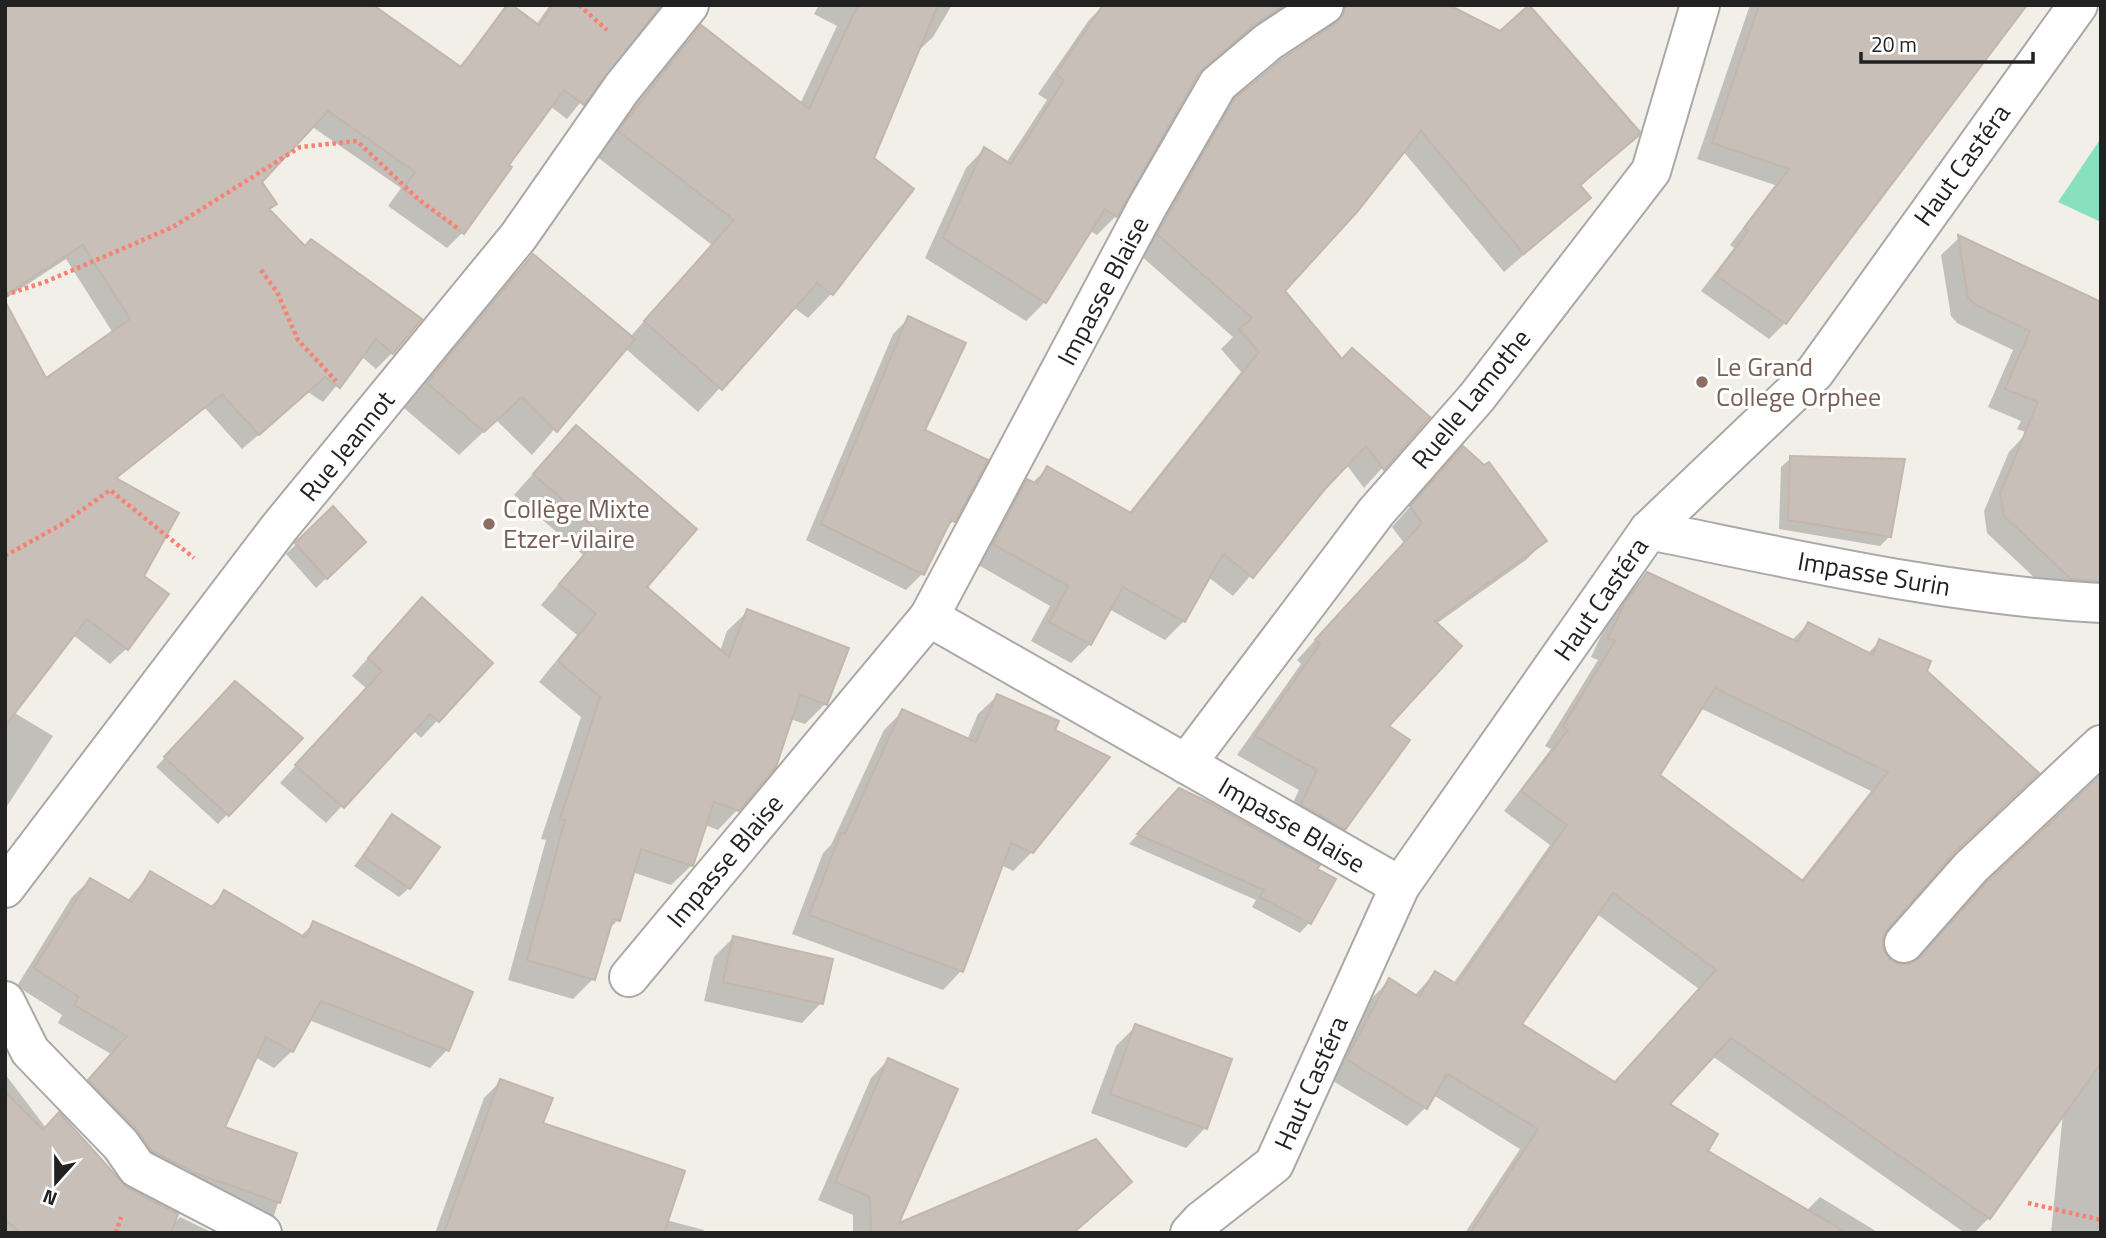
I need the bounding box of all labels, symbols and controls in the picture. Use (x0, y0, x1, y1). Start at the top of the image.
scale bar (1861, 21, 2032, 65)
text: 20 m (1871, 28, 1917, 60)
street label: Haut Castéra (1904, 95, 2019, 234)
street label: Impasse Blaise (1047, 209, 1158, 372)
street label: Ruelle Lamothe (1402, 320, 1540, 477)
place label: Le Grand College Orphee (1716, 347, 1881, 416)
marker: Le Grand College Orphee (1694, 374, 1710, 390)
street label: Rue Jeannot (290, 382, 404, 510)
place label: Collège Mixte Etzer-vilaire (503, 489, 650, 558)
marker: Collège Mixte Etzer-vilaire (481, 516, 497, 532)
street label: Haut Castéra (1544, 529, 1658, 668)
street label: Impasse Surin (1795, 541, 1954, 606)
street label: Impasse Blaise (1212, 767, 1373, 882)
street label: Impasse Blaise (657, 785, 792, 936)
street label: Haut Castéra (1264, 1010, 1357, 1156)
north arrow (21, 1147, 91, 1217)
text: N (38, 1182, 61, 1214)

